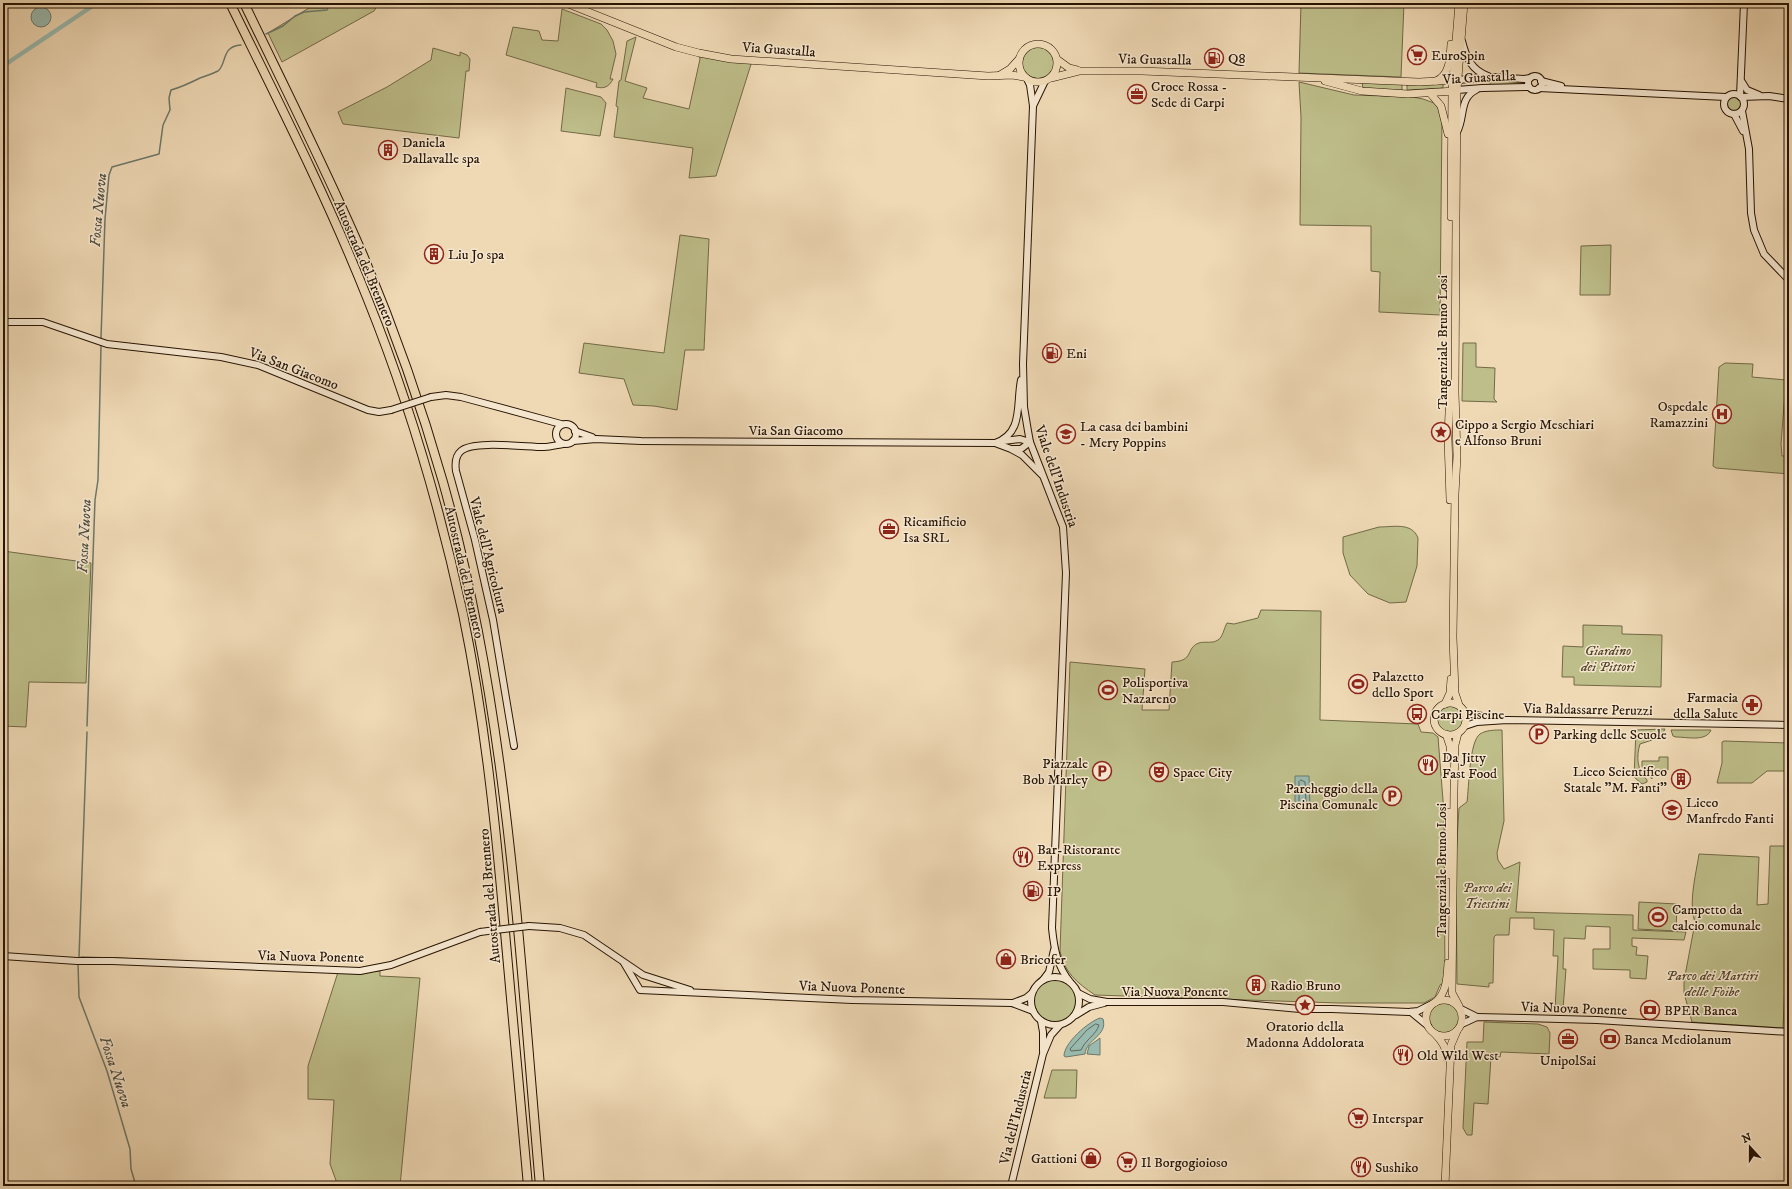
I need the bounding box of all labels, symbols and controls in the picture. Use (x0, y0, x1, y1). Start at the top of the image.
street label: Via Guastalla (741, 38, 816, 62)
supermarket icon: EuroSpin (1406, 44, 1428, 66)
fuel station icon: Q8 (1203, 47, 1225, 69)
place label: EuroSpin (1431, 47, 1486, 65)
street label: Via Guastalla (1117, 50, 1192, 70)
place label: Q8 (1228, 50, 1245, 68)
street label: Via Guastalla (1441, 67, 1516, 89)
place label: Croce Rossa - Sede di Carpi (1151, 78, 1227, 112)
office icon: Croce Rossa - Sede di Carpi (1126, 83, 1148, 105)
place label: Daniela Dallavalle spa (402, 134, 480, 168)
building icon: Daniela Dallavalle spa (377, 139, 399, 161)
water label: Fossa Nuova (86, 172, 111, 248)
street label: Autostrada del Brennero (329, 198, 399, 329)
building icon: Liu Jo spa (423, 243, 445, 265)
place label: Liu Jo spa (448, 246, 504, 264)
street label: Tangenziale Bruno Losi (1434, 275, 1452, 409)
fuel station icon: Eni (1041, 342, 1063, 364)
street label: Via San Giacomo (245, 343, 341, 394)
place label: Eni (1066, 345, 1087, 363)
place label: Ospedale Ramazzini (1650, 398, 1708, 432)
hospital icon: Ospedale Ramazzini (1711, 403, 1733, 425)
place label: Cippo a Sergio Meschiari e Alfonso Bruni (1455, 416, 1594, 450)
place label: La casa dei bambini - Mery Poppins (1080, 418, 1188, 452)
place icon: Cippo a Sergio Meschiari e Alfonso Bruni (1430, 421, 1452, 443)
street label: Via San Giacomo (748, 422, 843, 440)
street label: Viale dell'Industria (1030, 422, 1082, 530)
school or university icon: La casa dei bambini - Mery Poppins (1055, 423, 1077, 445)
street label: Viale dell'Agricoltura (465, 494, 511, 615)
water label: Fossa Nuova (73, 499, 96, 573)
street label: Autostrada del Brennero (440, 504, 488, 640)
place label: Ricamificio Isa SRL (903, 513, 967, 547)
office icon: Ricamificio Isa SRL (878, 518, 900, 540)
park label: Giardino dei Pittori (1580, 642, 1636, 676)
place label: Palazetto dello Sport (1372, 668, 1434, 702)
sports icon: Palazetto dello Sport (1347, 673, 1369, 695)
place label: Polisportiva Nazareno (1122, 674, 1188, 708)
sports icon: Polisportiva Nazareno (1097, 679, 1119, 701)
place label: Farmacia della Salute (1673, 689, 1738, 723)
pharmacy icon: Farmacia della Salute (1741, 694, 1763, 716)
street label: Via Baldassarre Peruzzi (1522, 700, 1653, 720)
bus stop icon: Carpi Piscine (1406, 703, 1428, 725)
place label: Carpi Piscine (1431, 706, 1504, 724)
parking icon: Parking delle Scuole (1528, 723, 1550, 745)
place label: Parking delle Scuole (1553, 726, 1667, 744)
place label: Da Jitty Fast Food (1442, 749, 1497, 783)
restaurant icon: Da Jitty Fast Food (1417, 754, 1439, 776)
place label: Piazzale Bob Marley (1022, 755, 1088, 789)
parking icon: Piazzale Bob Marley (1091, 760, 1113, 782)
theatre icon: Space City (1148, 761, 1170, 783)
place label: Liceo Scientifico Statale "M. Fanti" (1563, 763, 1667, 797)
place label: Space City (1173, 764, 1232, 782)
building icon: Liceo Scientifico Statale "M. Fanti" (1670, 768, 1692, 790)
place label: Parcheggio della Piscina Comunale (1279, 780, 1378, 814)
parking icon: Parcheggio della Piscina Comunale (1381, 785, 1403, 807)
place label: Liceo Manfredo Fanti (1686, 794, 1774, 828)
school or university icon: Liceo Manfredo Fanti (1661, 799, 1683, 821)
street label: Tangenziale Bruno Losi (1433, 803, 1451, 937)
street label: Autostrada del Brennero (475, 828, 505, 964)
place label: Bar-Ristorante Express (1037, 841, 1120, 875)
restaurant icon: Bar-Ristorante Express (1012, 846, 1034, 868)
park label: Parco dei Triestini (1462, 879, 1513, 913)
fuel station icon: IP (1022, 880, 1044, 902)
place label: IP (1047, 883, 1061, 901)
place label: Campetto da calcio comunale (1672, 901, 1761, 935)
sports icon: Campetto da calcio comunale (1647, 906, 1669, 928)
street label: Via Nuova Ponente (257, 947, 365, 967)
shop icon: Bricofer (995, 948, 1017, 970)
place label: Bricofer (1020, 951, 1067, 969)
park label: Parco dei Martiri delle Foibe (1666, 967, 1759, 1001)
building icon: Radio Bruno (1245, 974, 1267, 996)
street label: Via Nuova Ponente (797, 977, 906, 999)
place label: Radio Bruno (1270, 977, 1341, 995)
street label: Via Nuova Ponente (1121, 983, 1228, 1001)
place icon: Oratorio della Madonna Addolorata (1294, 994, 1316, 1016)
street label: Via Nuova Ponente (1519, 998, 1628, 1020)
bank icon: BPER Banca (1639, 999, 1661, 1021)
place label: BPER Banca (1664, 1002, 1737, 1020)
place label: Oratorio della Madonna Addolorata (1246, 1018, 1364, 1052)
office icon: UnipolSai (1557, 1028, 1579, 1050)
bank icon: Banca Mediolanum (1599, 1028, 1621, 1050)
place label: Banca Mediolanum (1624, 1031, 1732, 1049)
water label: Fossa Nuova (95, 1034, 136, 1110)
restaurant icon: Old Wild West (1392, 1044, 1414, 1066)
place label: Old Wild West (1417, 1047, 1499, 1065)
place label: UnipolSai (1540, 1052, 1597, 1070)
street label: Via dell'Industria (995, 1068, 1036, 1167)
supermarket icon: Interspar (1347, 1107, 1369, 1129)
place label: Interspar (1372, 1110, 1424, 1128)
north arrow (1730, 1127, 1770, 1167)
text: N (1740, 1130, 1753, 1147)
shop icon: Gattioni (1080, 1147, 1102, 1169)
place label: Gattioni (1031, 1150, 1077, 1168)
supermarket icon: Il Borgogioioso (1116, 1151, 1138, 1173)
place label: Il Borgogioioso (1141, 1154, 1228, 1172)
restaurant icon: Sushiko (1350, 1156, 1372, 1178)
place label: Sushiko (1375, 1159, 1419, 1177)

